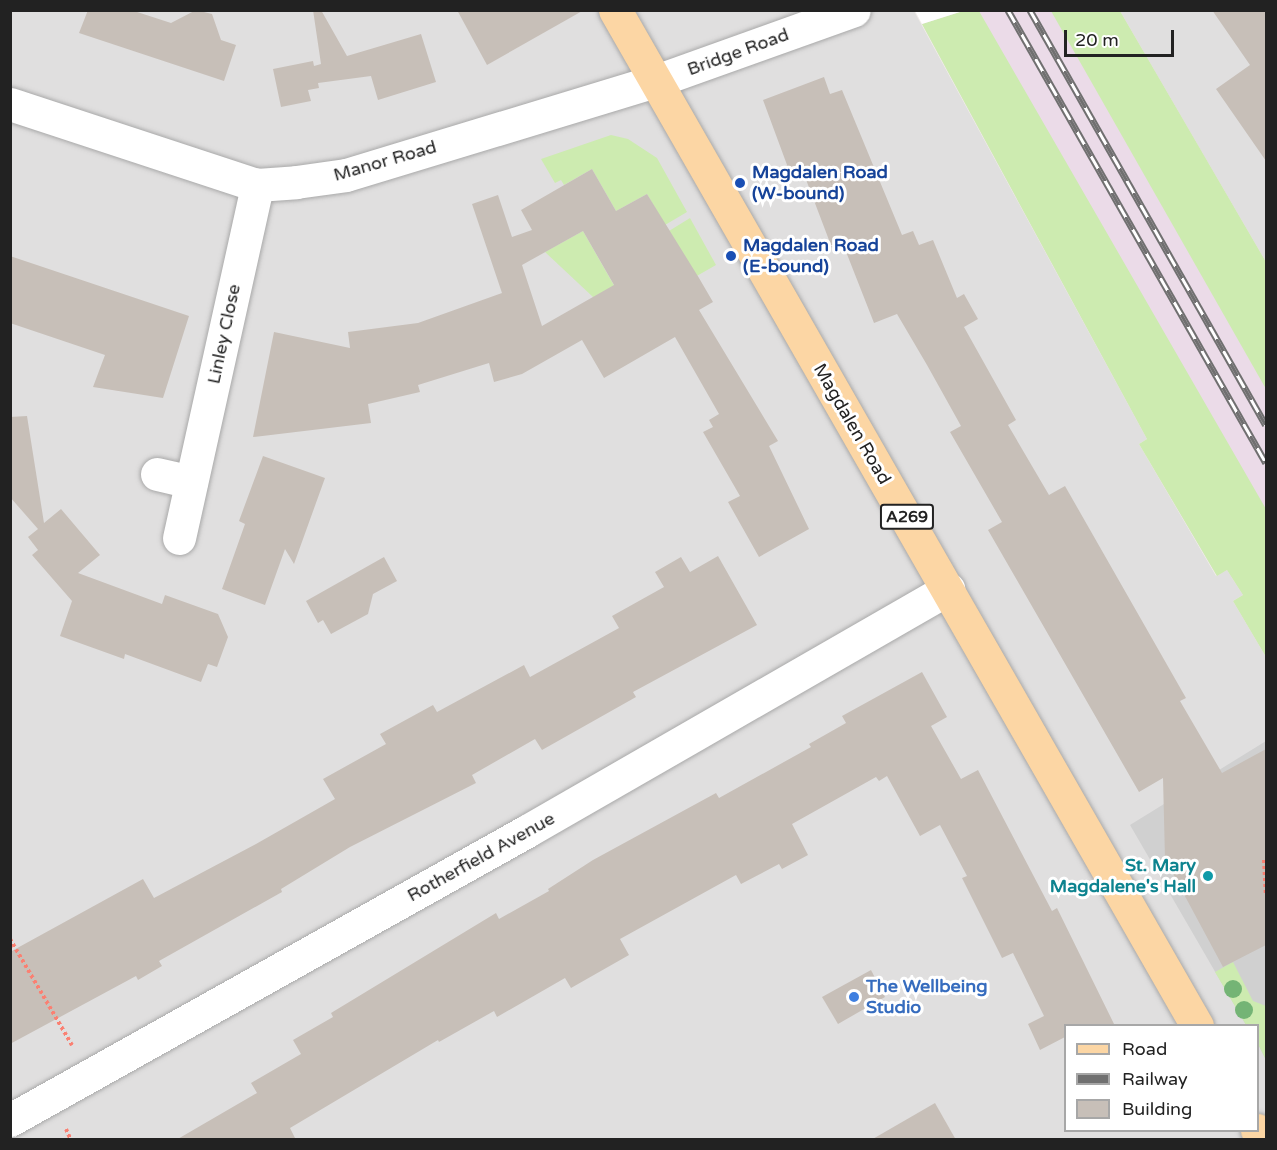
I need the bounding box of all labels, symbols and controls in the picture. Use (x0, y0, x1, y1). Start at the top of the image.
scale bar (1067, 18, 1176, 56)
street label: Bridge Road (684, 24, 792, 80)
text: 20 m (1075, 29, 1119, 51)
street label: Manor Road (331, 136, 439, 186)
place label: Magdalen Road (W-bound) (752, 162, 888, 204)
marker: Magdalen Road (W-bound) (733, 176, 747, 190)
place label: Magdalen Road (E-bound) (743, 235, 879, 278)
marker: Magdalen Road (E-bound) (724, 249, 738, 263)
street label: Linley Close (203, 282, 245, 386)
street label: Magdalen Road (809, 360, 895, 488)
road number: A269 (878, 504, 936, 530)
street label: Rotherfield Avenue (404, 808, 558, 906)
place label: St. Mary Magdalene's Hall (1050, 855, 1196, 898)
marker: St. Mary Magdalene's Hall (1201, 869, 1215, 883)
place label: The Wellbeing Studio (866, 976, 988, 1018)
marker: The Wellbeing Studio (847, 990, 861, 1004)
legend (1064, 1024, 1259, 1132)
text: Road (1122, 1038, 1167, 1060)
text: Railway (1122, 1068, 1188, 1090)
text: Building (1122, 1098, 1192, 1120)

